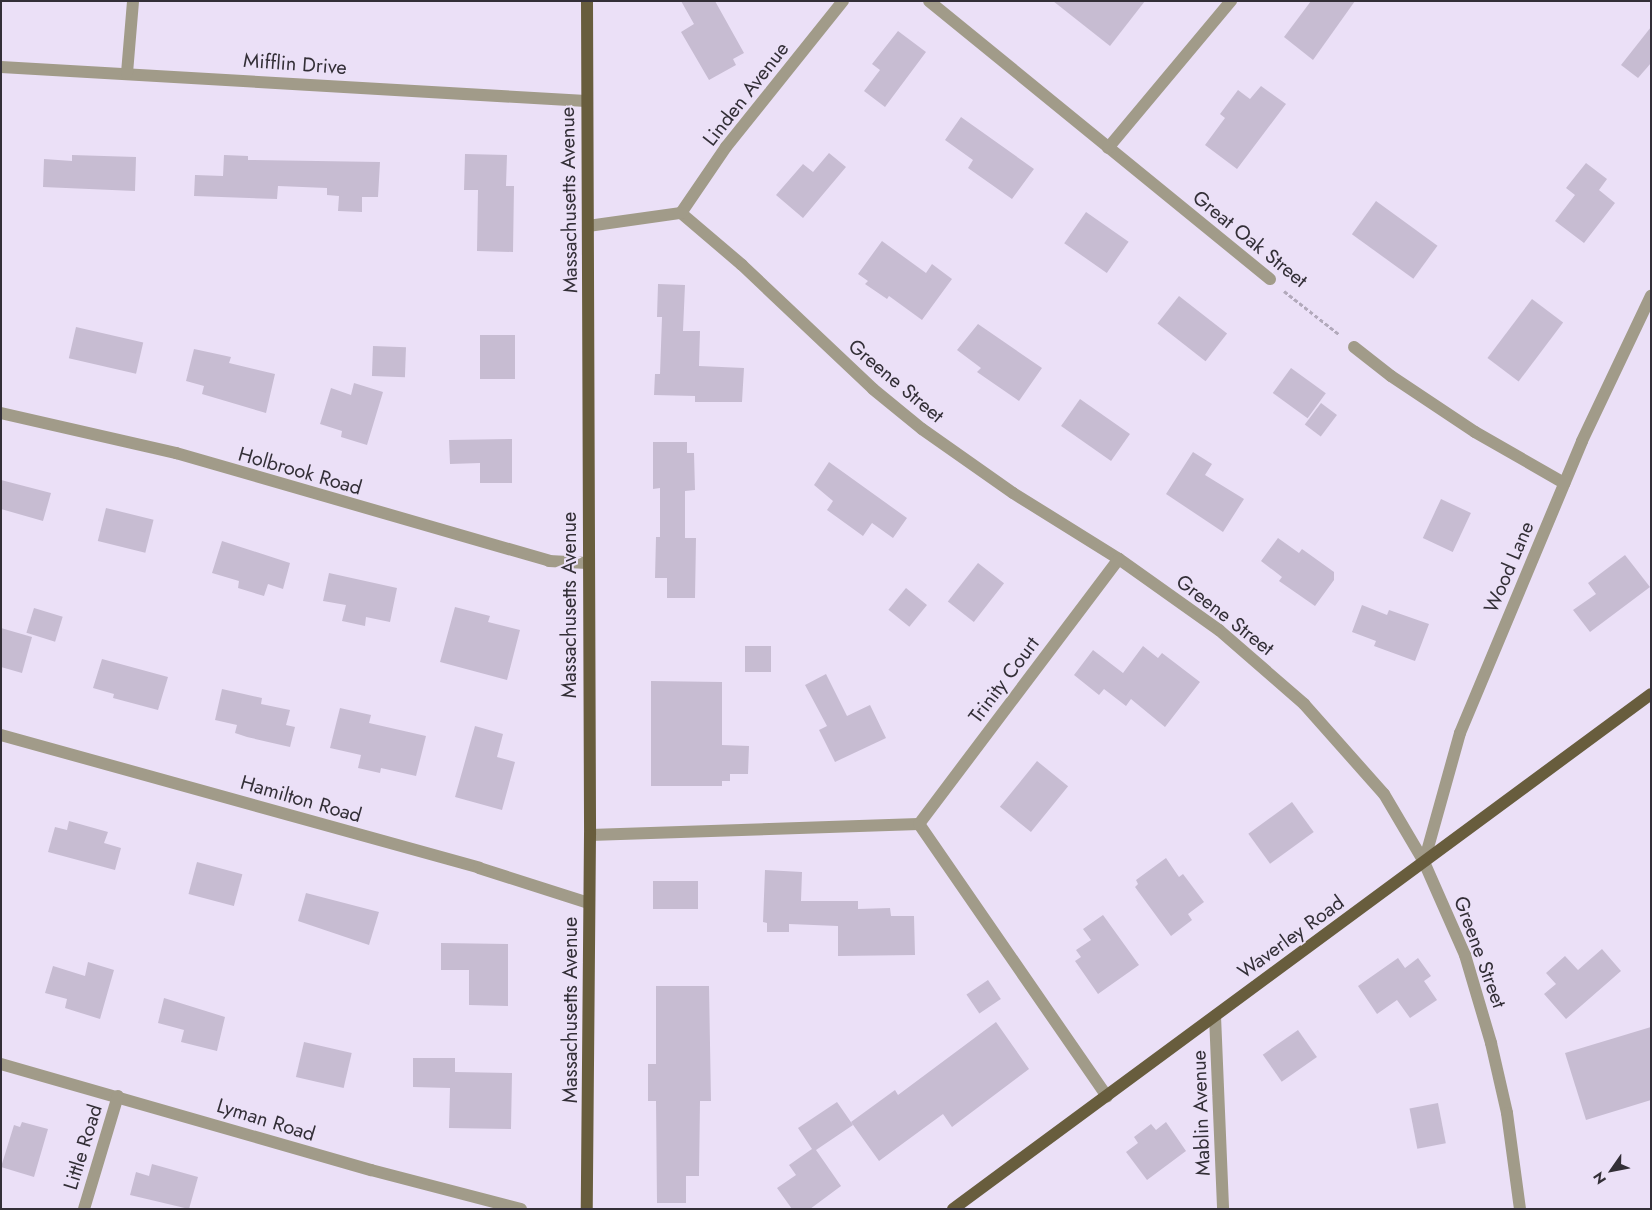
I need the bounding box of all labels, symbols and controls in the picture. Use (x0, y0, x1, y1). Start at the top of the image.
street label: Linden Avenue (698, 37, 794, 151)
street label: Mifflin Drive (242, 48, 348, 80)
street label: Massachusetts Avenue (555, 107, 583, 293)
street label: Great Oak Street (1188, 185, 1312, 293)
street label: Greene Street (843, 334, 949, 428)
street label: Holbrook Road (235, 442, 365, 500)
street label: Massachusetts Avenue (557, 512, 581, 698)
street label: Wood Lane (1479, 518, 1539, 616)
street label: Greene Street (1171, 569, 1279, 661)
street label: Trinity Court (964, 632, 1044, 728)
street label: Hamilton Road (238, 770, 364, 828)
street label: Waverley Road (1233, 890, 1349, 984)
street label: Greene Street (1449, 893, 1511, 1011)
street label: Massachusetts Avenue (558, 917, 582, 1103)
street label: Mablin Avenue (1187, 1050, 1215, 1176)
street label: Lyman Road (214, 1094, 318, 1146)
street label: Little Road (59, 1101, 107, 1193)
north arrow (1587, 1145, 1637, 1195)
text: N (1588, 1168, 1611, 1188)

